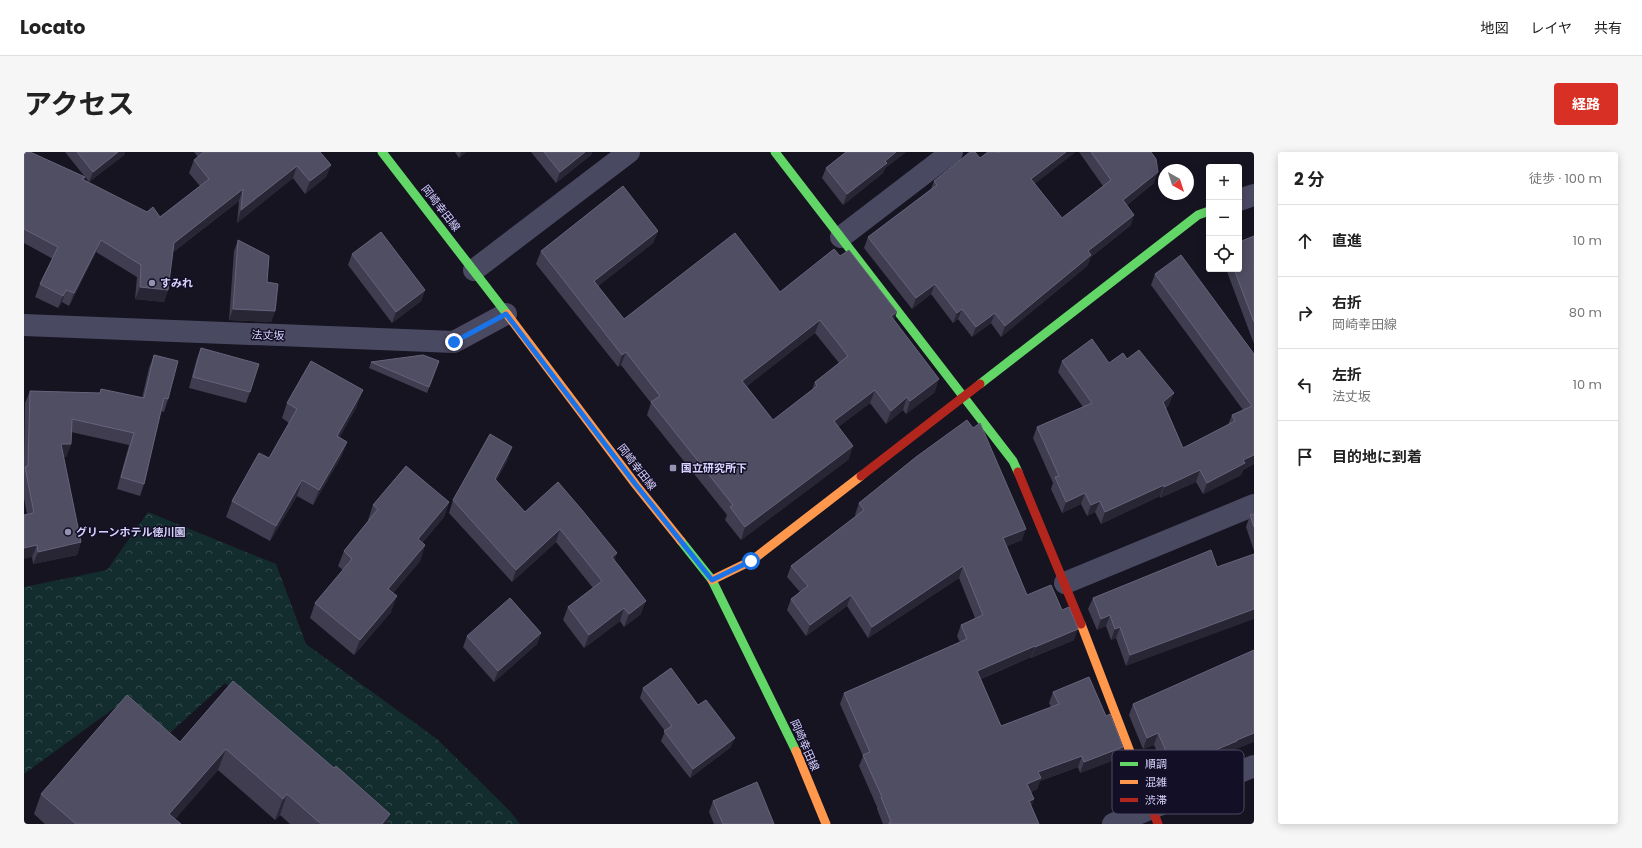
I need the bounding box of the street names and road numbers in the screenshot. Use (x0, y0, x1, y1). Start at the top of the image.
street label: 岡崎幸田線 (418, 181, 464, 235)
street label: 法丈坂 (251, 326, 285, 344)
street label: 岡崎幸田線 (614, 440, 660, 494)
street label: 岡崎幸田線 (787, 717, 823, 773)

